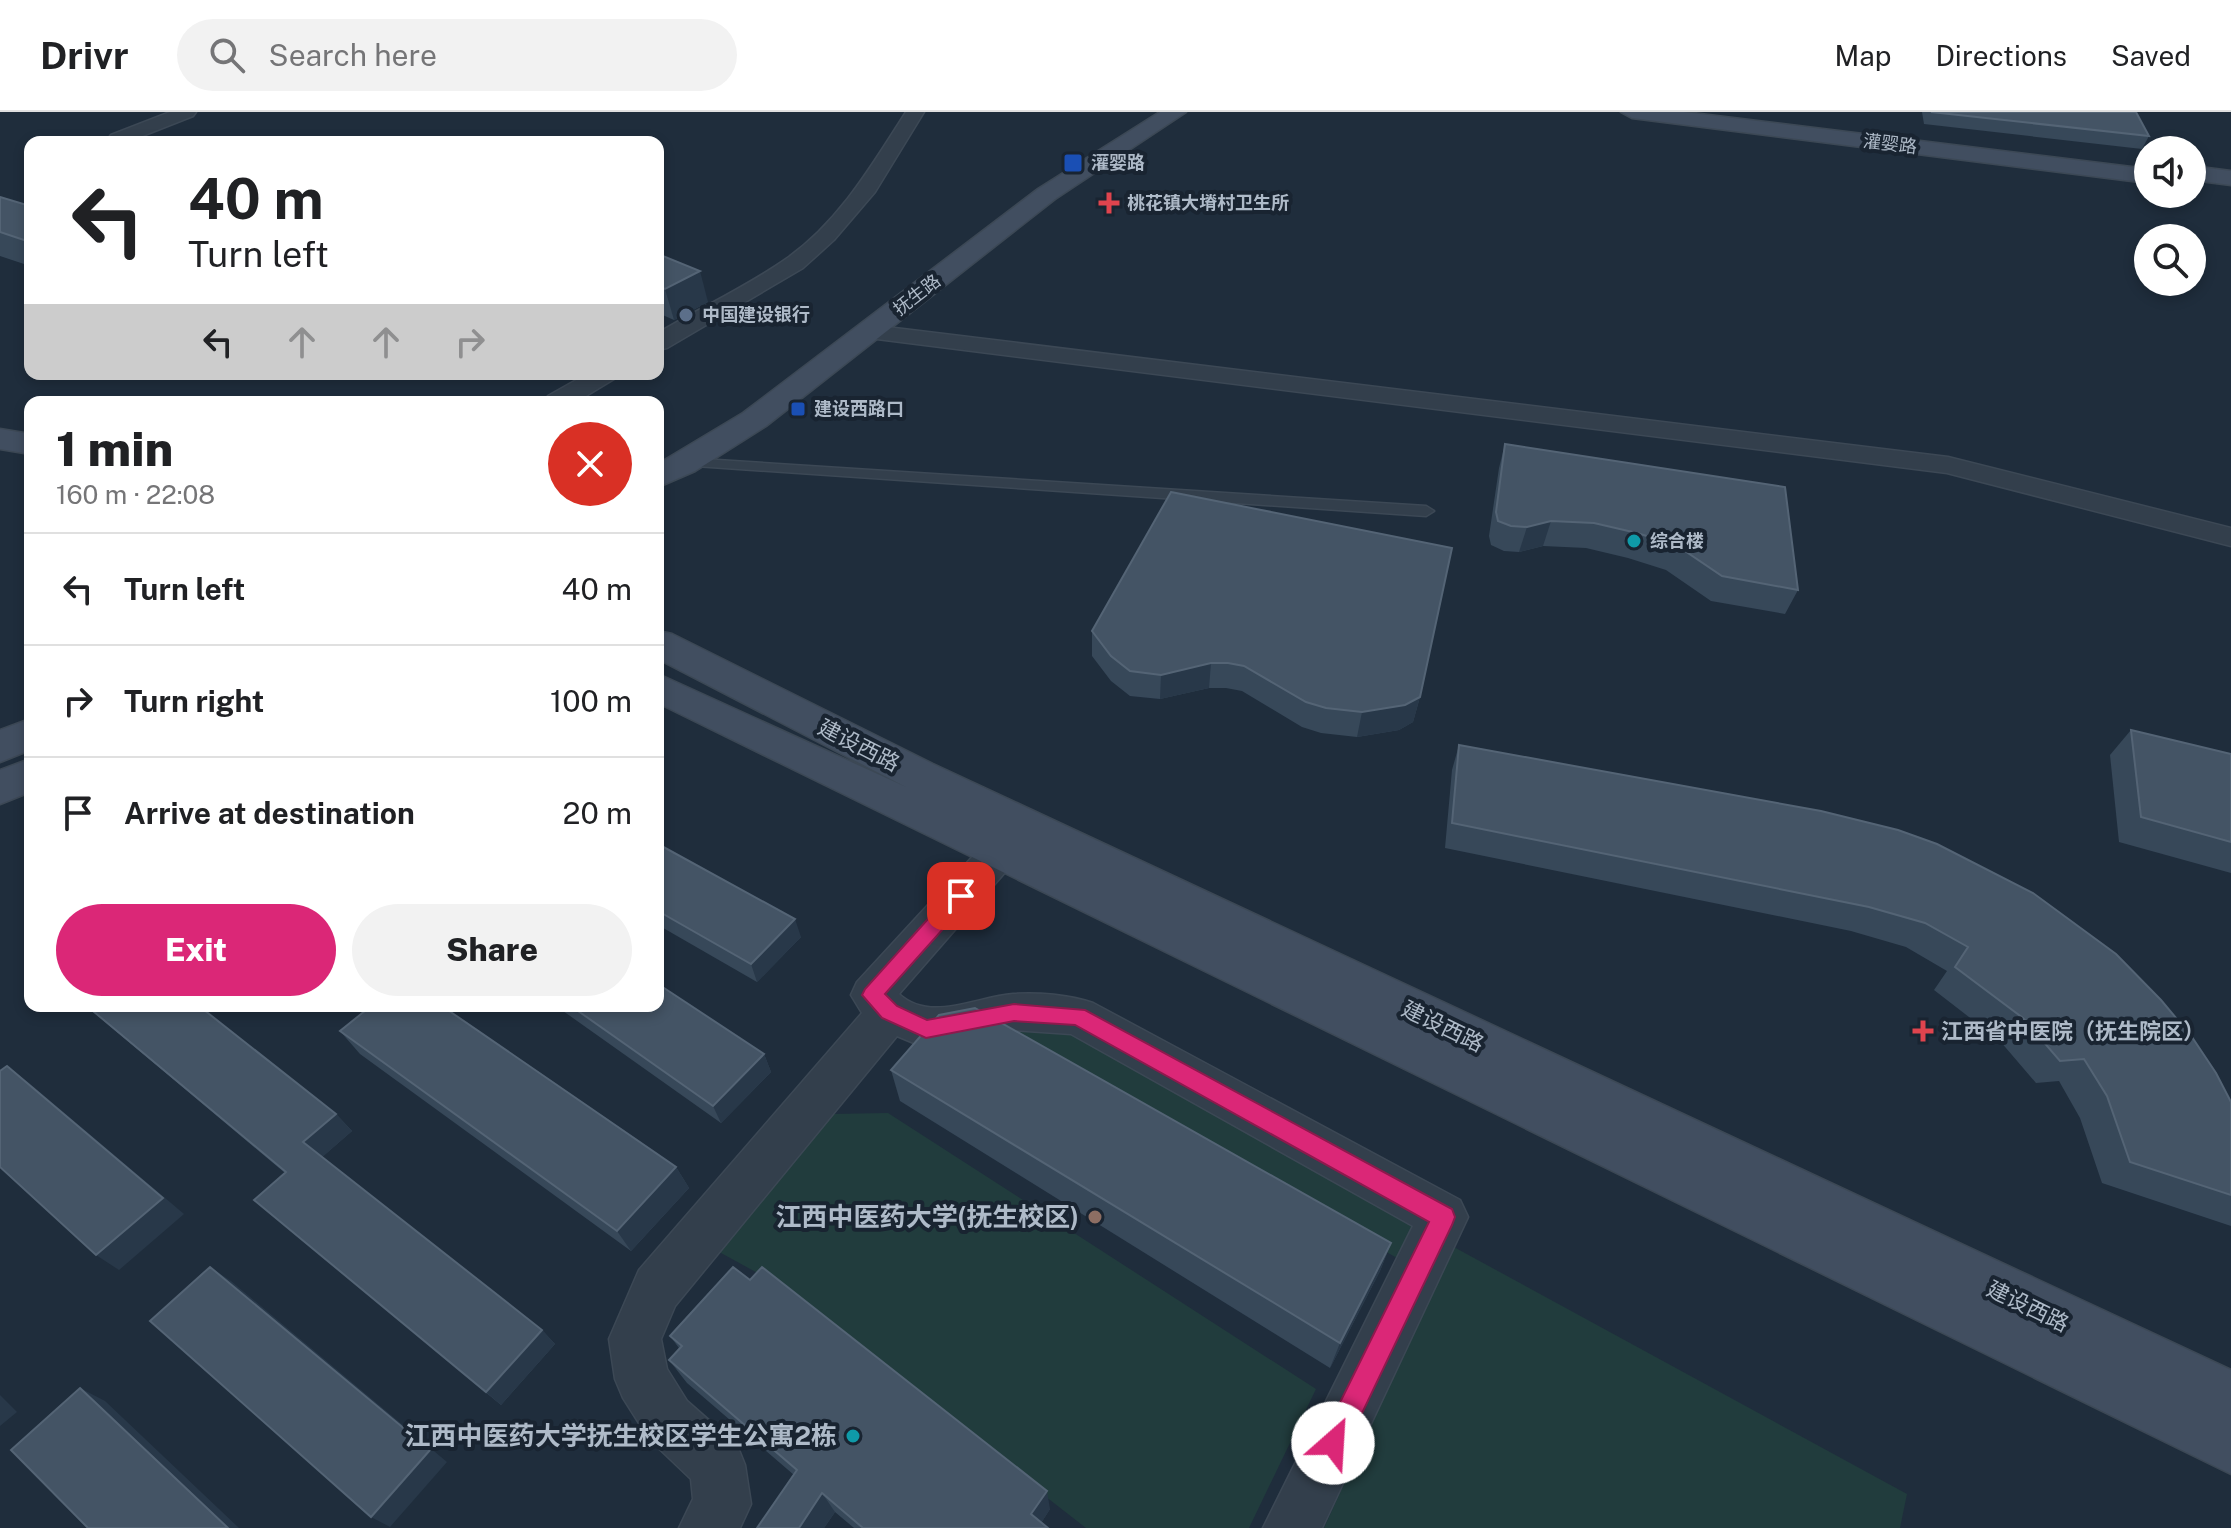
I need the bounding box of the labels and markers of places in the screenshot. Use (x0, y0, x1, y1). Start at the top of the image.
marker: 灌婴路 (1062, 152, 1084, 174)
place label: 灌婴路 (1091, 152, 1145, 173)
marker: 桃花镇大塉村卫生所 (1098, 192, 1120, 214)
place label: 桃花镇大塉村卫生所 (1127, 192, 1289, 213)
place label: 中国建设银行 (702, 304, 810, 325)
marker: 中国建设银行 (677, 306, 695, 324)
place label: 建设西路口 (814, 398, 904, 419)
marker: 建设西路口 (789, 400, 807, 418)
place label: 综合楼 (1650, 530, 1704, 551)
marker: 综合楼 (1625, 532, 1643, 550)
pin (927, 862, 995, 930)
place label: 江西省中医院（抚生院区） (1941, 1018, 2205, 1044)
marker: 江西省中医院（抚生院区） (1912, 1020, 1934, 1042)
place label: 江西中医药大学(抚生校区) (776, 1201, 1079, 1232)
marker: 江西中医药大学(抚生校区) (1086, 1208, 1104, 1226)
place label: 江西中医药大学抚生校区学生公寓2栋 (404, 1420, 837, 1451)
marker: 江西中医药大学抚生校区学生公寓2栋 (844, 1427, 862, 1445)

